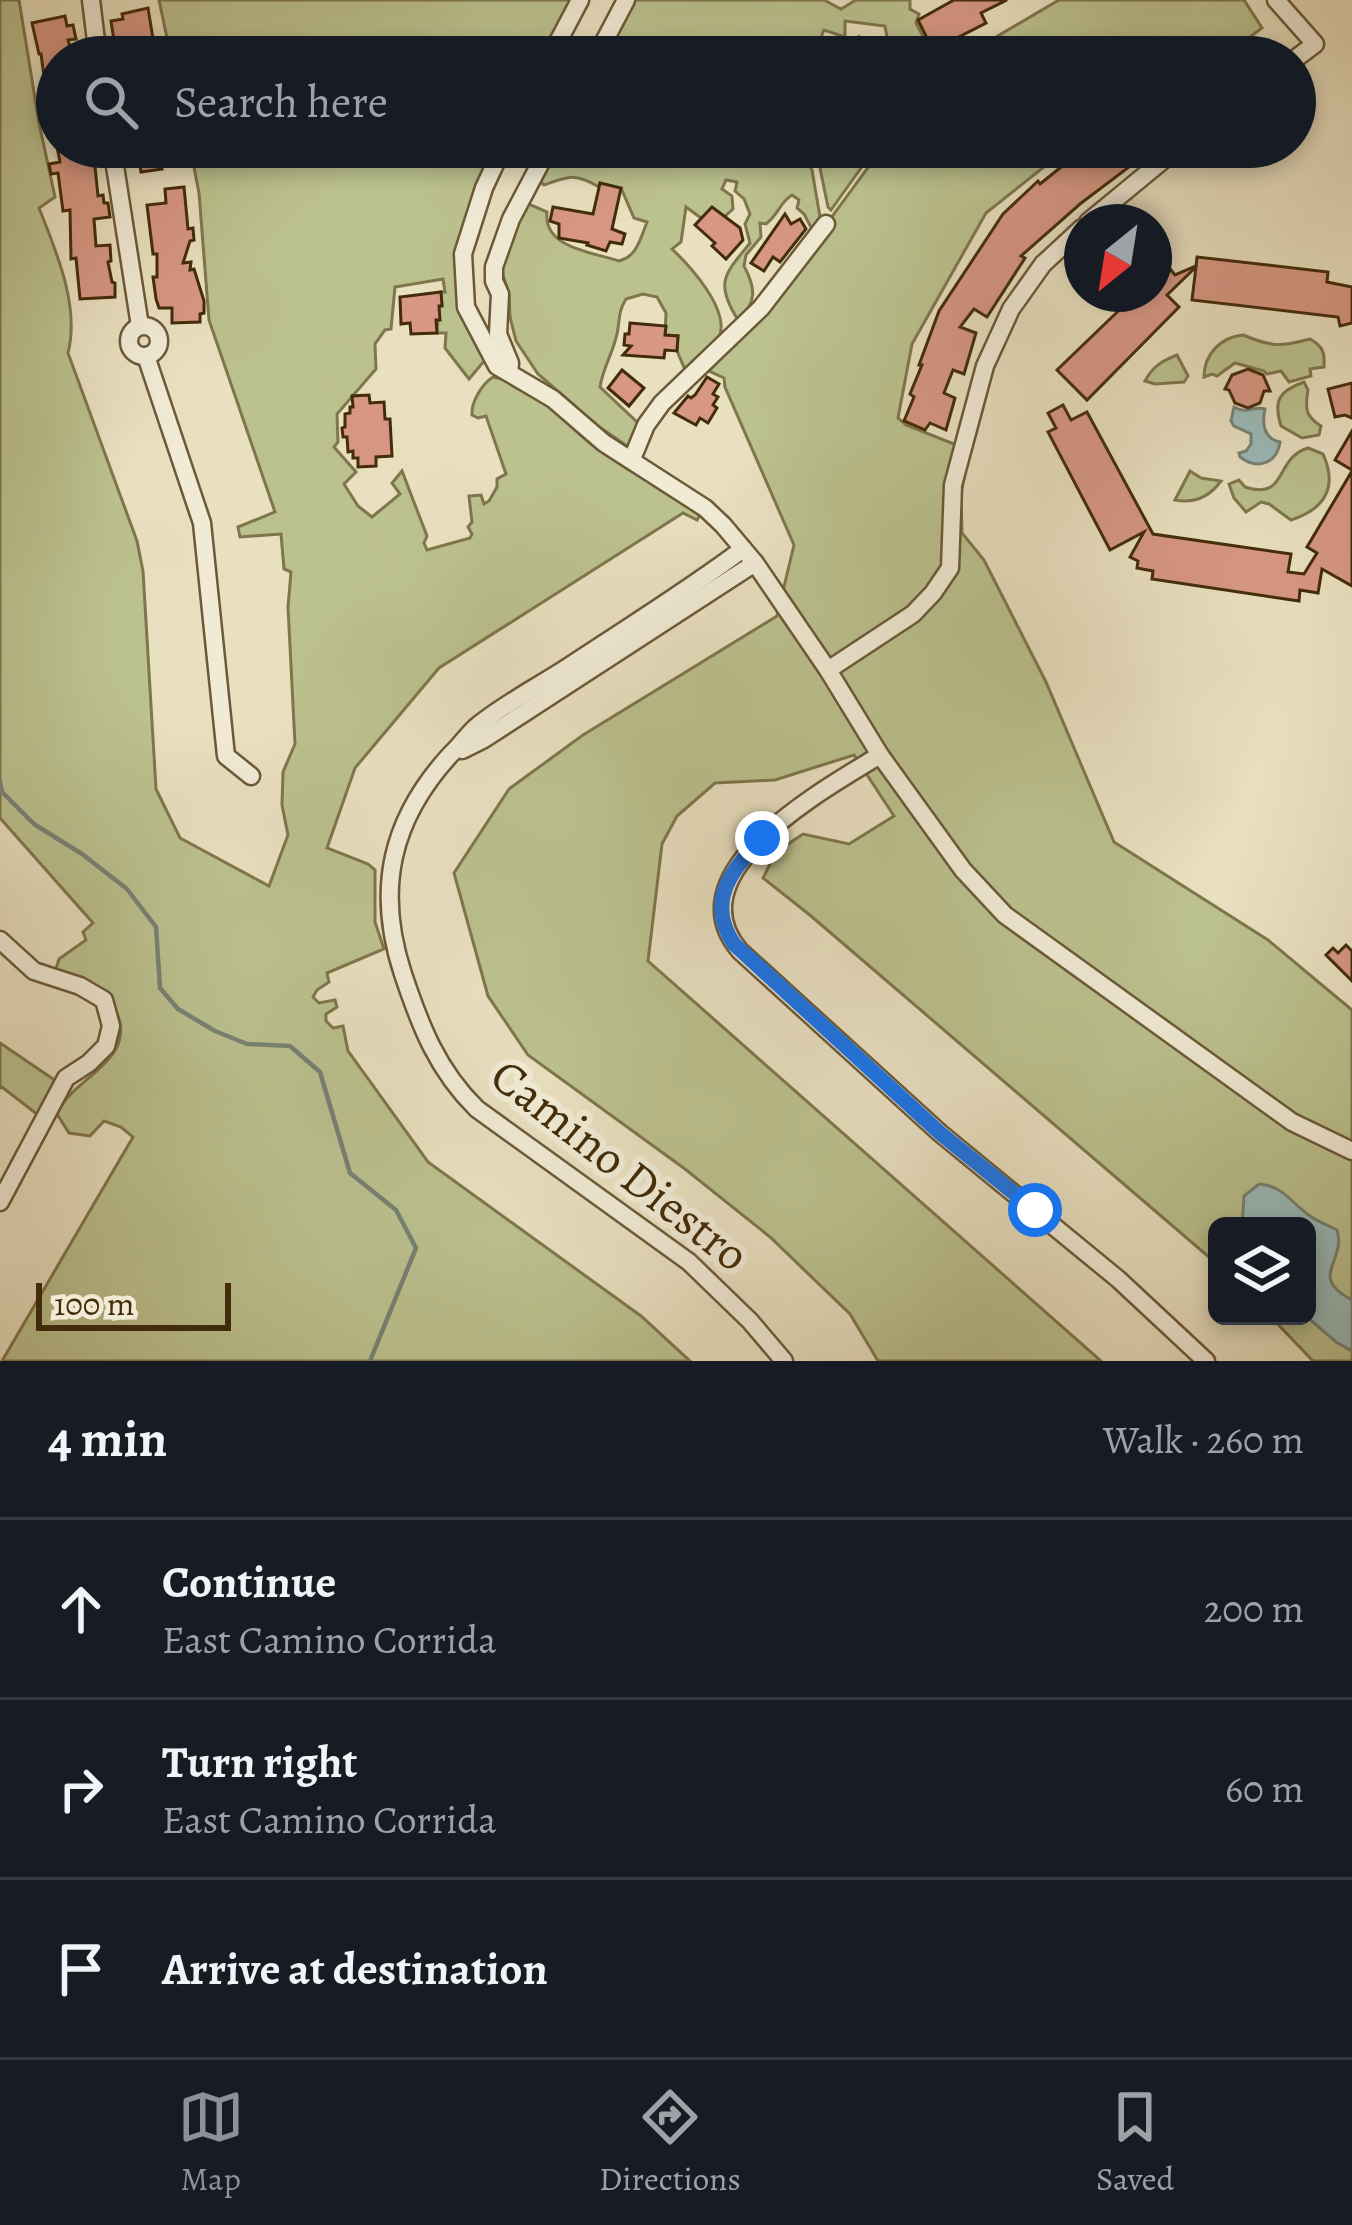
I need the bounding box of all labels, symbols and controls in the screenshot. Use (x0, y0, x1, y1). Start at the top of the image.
search box (36, 36, 1316, 168)
icon: search (78, 69, 144, 135)
text: Search here (174, 71, 388, 133)
north arrow (1064, 204, 1172, 312)
route end (735, 811, 789, 865)
street label: Camino Diestro (477, 1043, 763, 1287)
route start (1008, 1183, 1062, 1237)
map controls (1208, 1217, 1316, 1325)
button: layers (1208, 1217, 1316, 1325)
scale bar (36, 1277, 231, 1330)
text: 100 m (54, 1281, 134, 1326)
text: 4 min (48, 1404, 167, 1474)
text: Walk · 260 m (1103, 1413, 1304, 1466)
text: Continue (162, 1551, 336, 1613)
icon: ahead (48, 1576, 114, 1642)
text: 200 m (1204, 1582, 1304, 1635)
text: East Camino Corrida (162, 1613, 496, 1666)
text: Turn right (162, 1731, 357, 1793)
icon: right (48, 1756, 114, 1822)
text: 60 m (1225, 1762, 1304, 1815)
text: East Camino Corrida (162, 1793, 496, 1846)
icon: arrive (48, 1936, 114, 2002)
text: Arrive at destination (162, 1938, 548, 2000)
tab: Map (178, 2084, 244, 2201)
tab: Directions (599, 2084, 741, 2201)
tab: Saved (1096, 2084, 1174, 2201)

